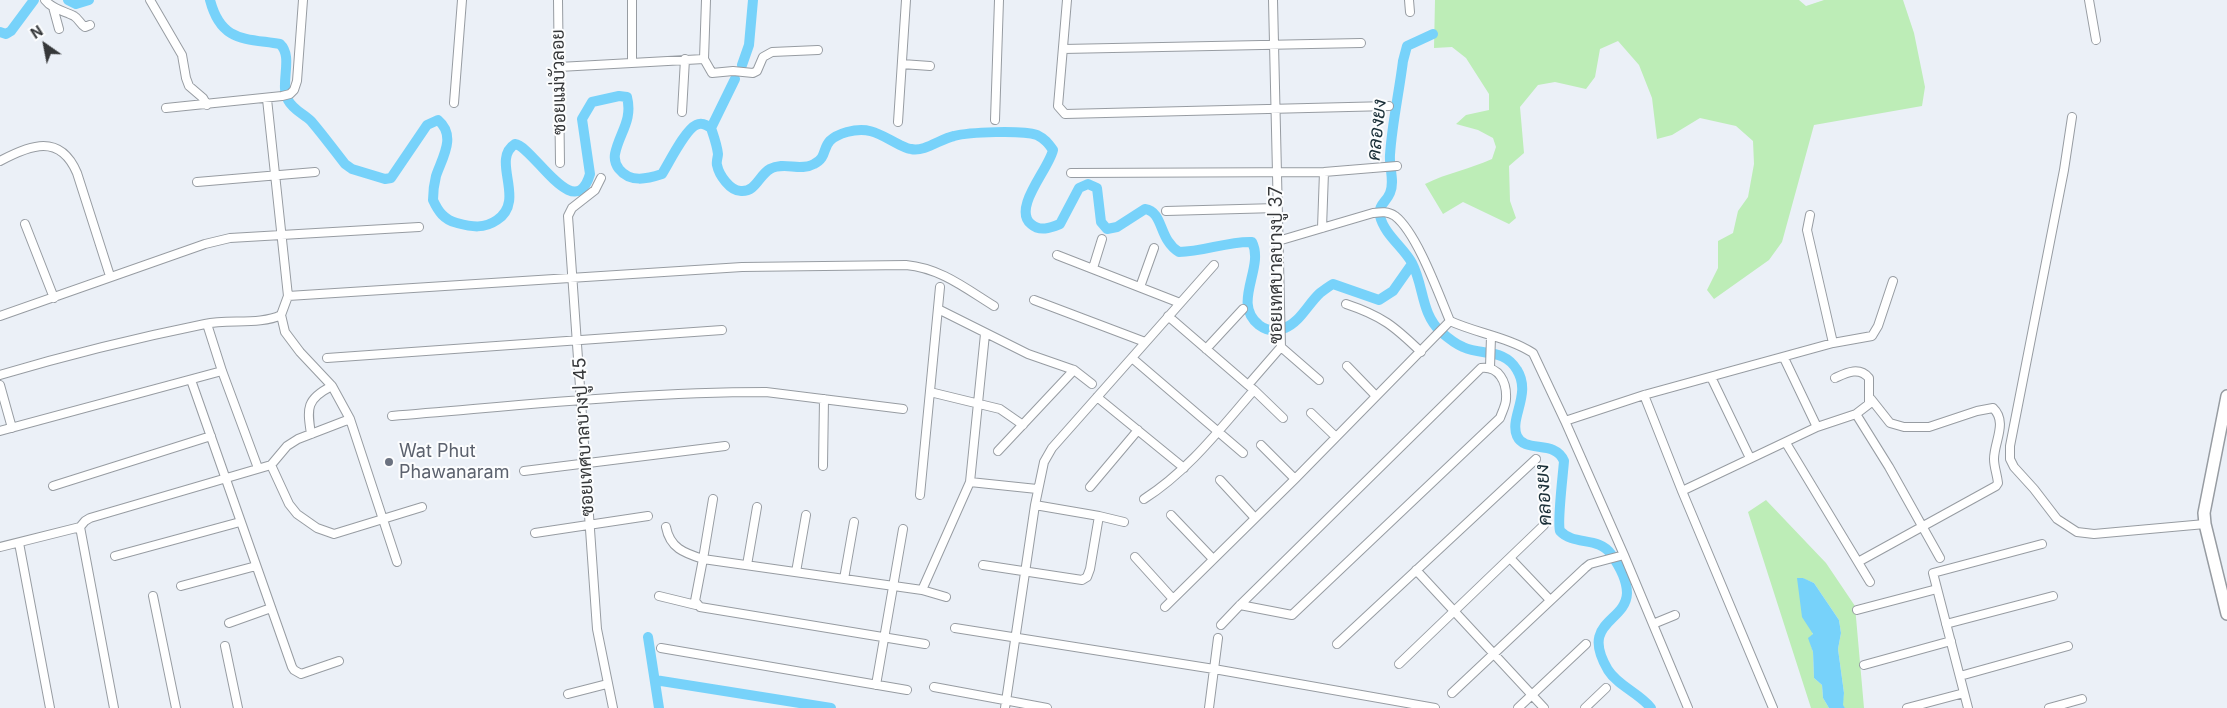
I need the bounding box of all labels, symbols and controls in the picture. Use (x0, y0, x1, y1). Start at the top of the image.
north arrow (20, 20, 70, 70)
text: N (27, 22, 46, 42)
street label: ซอยแม่บัวลอย (547, 29, 571, 135)
water label: คลองยง (1362, 98, 1392, 162)
street label: ซอยเทศบาลบางปู 37 (1266, 186, 1288, 344)
street label: ซอยเทศบาลบางปู 45 (569, 357, 599, 517)
place label: Wat Phut Phawanaram (399, 441, 509, 484)
marker: Wat Phut Phawanaram (383, 456, 395, 468)
water label: คลองยง (1531, 464, 1557, 526)

